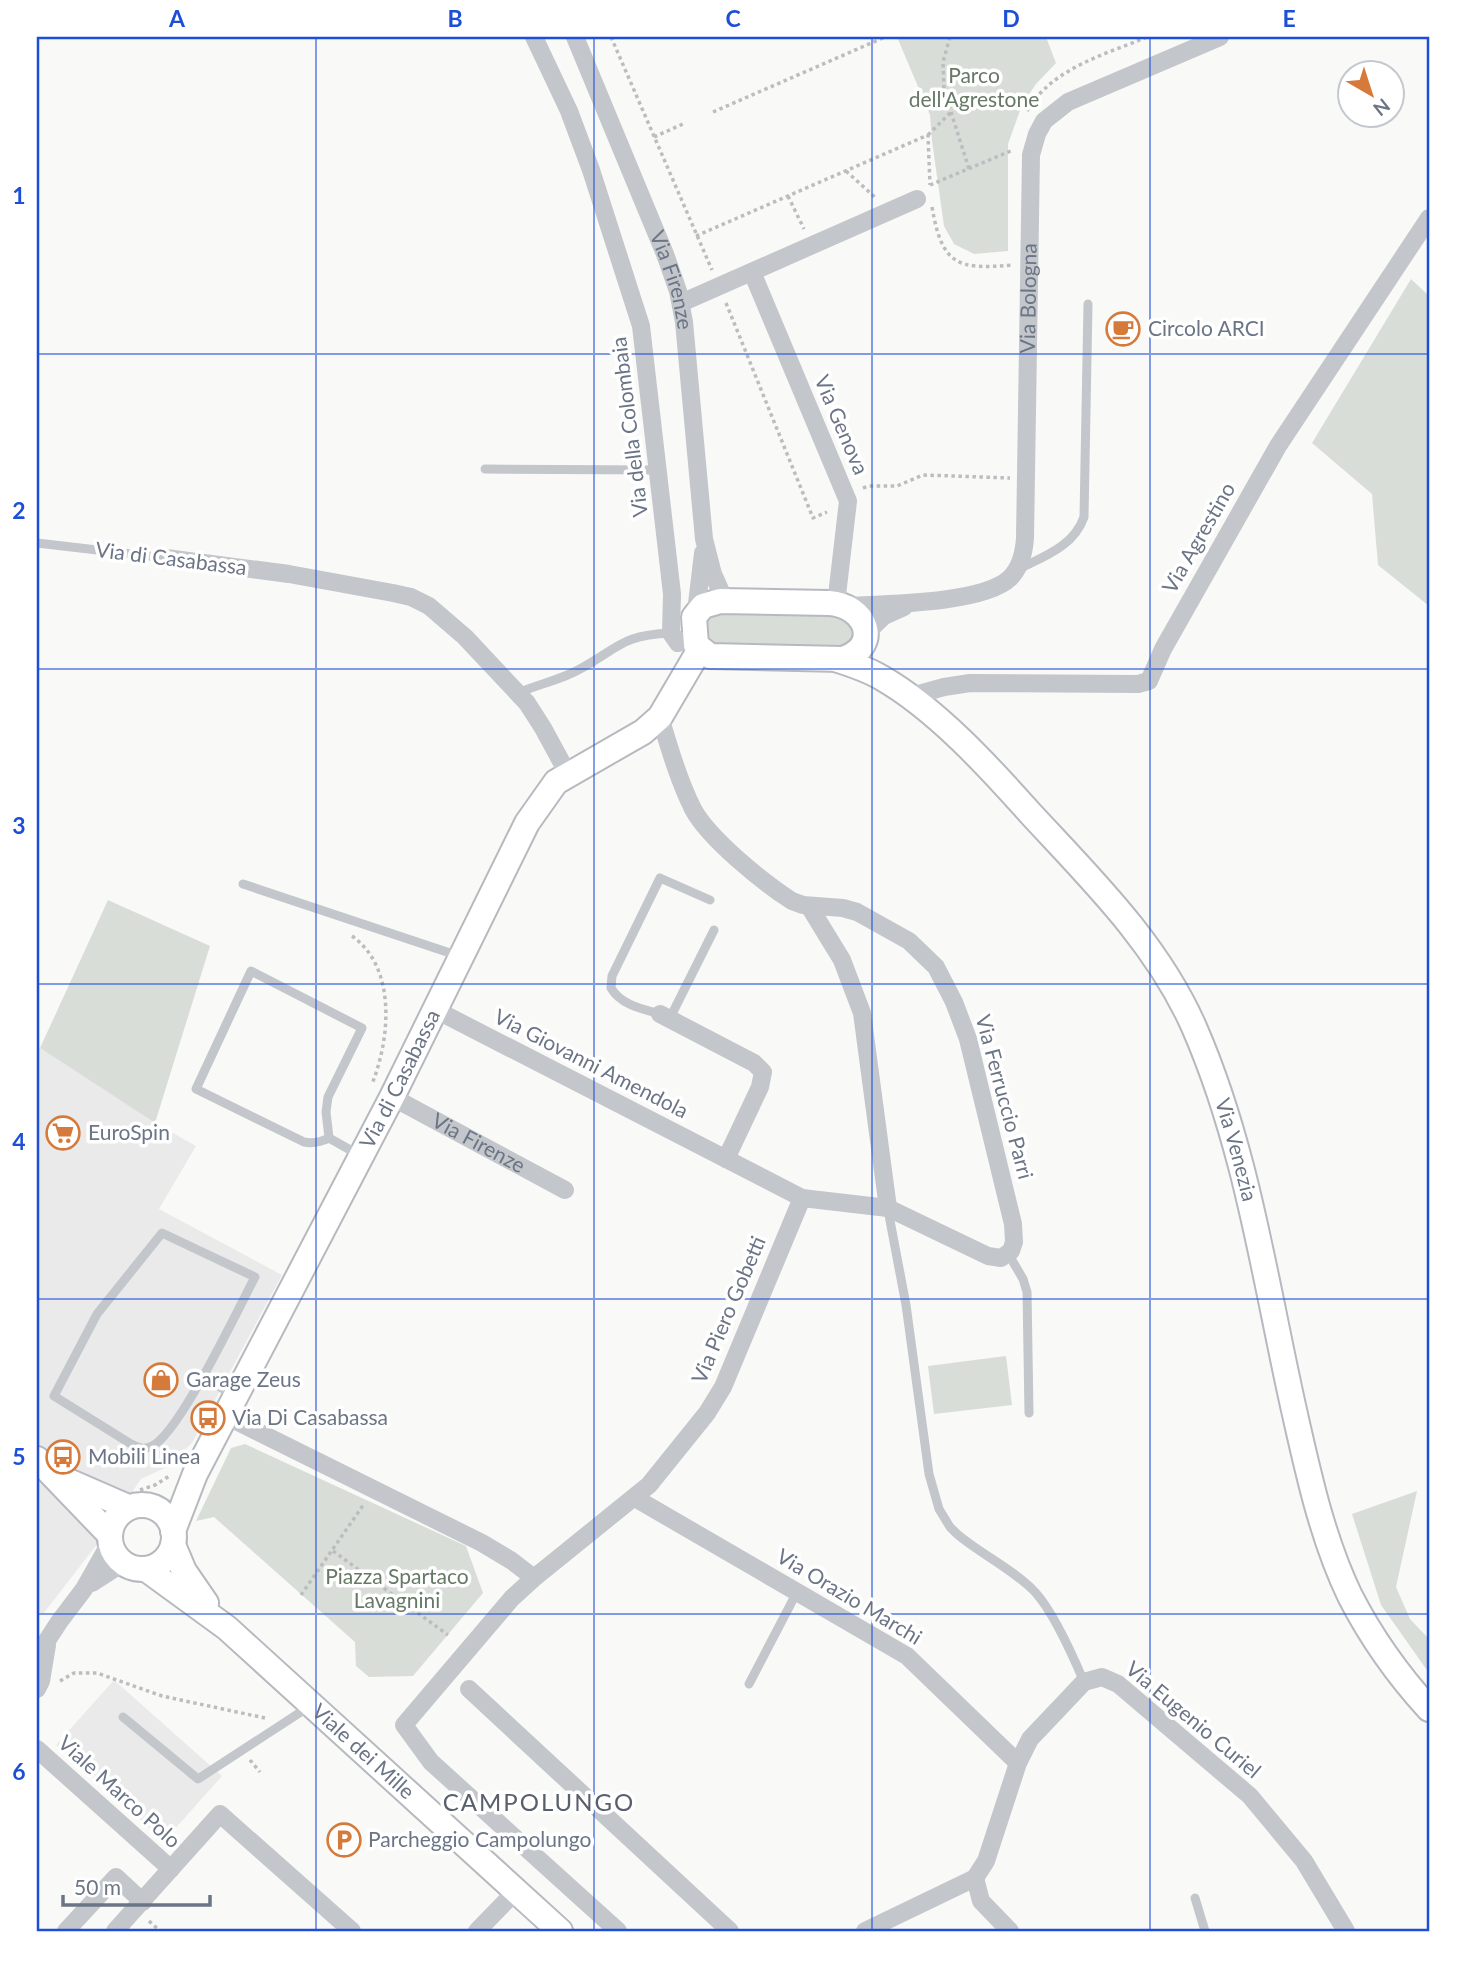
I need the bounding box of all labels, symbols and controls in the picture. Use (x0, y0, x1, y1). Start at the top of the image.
text: A (168, 4, 186, 32)
text: B (447, 4, 463, 32)
text: C (725, 4, 741, 32)
text: D (1002, 4, 1020, 32)
text: E (1282, 4, 1296, 32)
north arrow (1336, 60, 1406, 130)
park label: Parco dell'Agrestone (909, 62, 1039, 111)
text: N (1369, 94, 1395, 121)
text: 1 (12, 181, 26, 209)
street label: Via Firenze (646, 226, 699, 330)
street label: Via Bologna (1014, 243, 1041, 354)
cafe icon: Circolo ARCI (1104, 310, 1142, 348)
place label: Circolo ARCI (1148, 315, 1265, 340)
street label: Via della Colombaia (605, 336, 652, 519)
street label: Via Genova (810, 371, 875, 478)
street label: Via Agrestino (1156, 477, 1239, 597)
text: 2 (12, 496, 26, 524)
street label: Via di Casabassa (94, 536, 248, 579)
text: 3 (12, 811, 26, 839)
street label: Via Giovanni Amendola (490, 1003, 693, 1122)
street label: Via di Casabassa (353, 1005, 444, 1152)
street label: Via Ferruccio Parri (971, 1012, 1039, 1182)
street label: Via Venezia (1211, 1095, 1263, 1204)
street label: Via Firenze (428, 1107, 530, 1177)
supermarket icon: EuroSpin (44, 1114, 82, 1152)
place label: EuroSpin (88, 1119, 170, 1144)
text: 4 (12, 1127, 26, 1155)
street label: Via Piero Gobetti (685, 1232, 770, 1387)
shop icon: Garage Zeus (142, 1361, 180, 1399)
place label: Garage Zeus (186, 1366, 301, 1391)
bus stop icon: Via Di Casabassa (189, 1399, 227, 1437)
place label: Via Di Casabassa (232, 1404, 388, 1429)
bus stop icon: Mobili Linea (44, 1438, 82, 1476)
text: 5 (12, 1442, 26, 1470)
place label: Mobili Linea (88, 1443, 200, 1468)
street label: Via Orazio Marchi (773, 1543, 927, 1649)
park label: Piazza Spartaco Lavagnini (325, 1563, 469, 1612)
street label: Via Eugenio Curiel (1121, 1655, 1267, 1783)
street label: Viale dei Mille (308, 1698, 420, 1804)
street label: Viale Marco Polo (54, 1729, 186, 1852)
text: 6 (12, 1757, 26, 1785)
district label: CAMPOLUNGO (443, 1787, 635, 1816)
parking icon: Parcheggio Campolungo (325, 1821, 363, 1859)
place label: Parcheggio Campolungo (368, 1826, 591, 1851)
scale bar (63, 1863, 210, 1907)
text: 50 m (74, 1874, 121, 1899)

